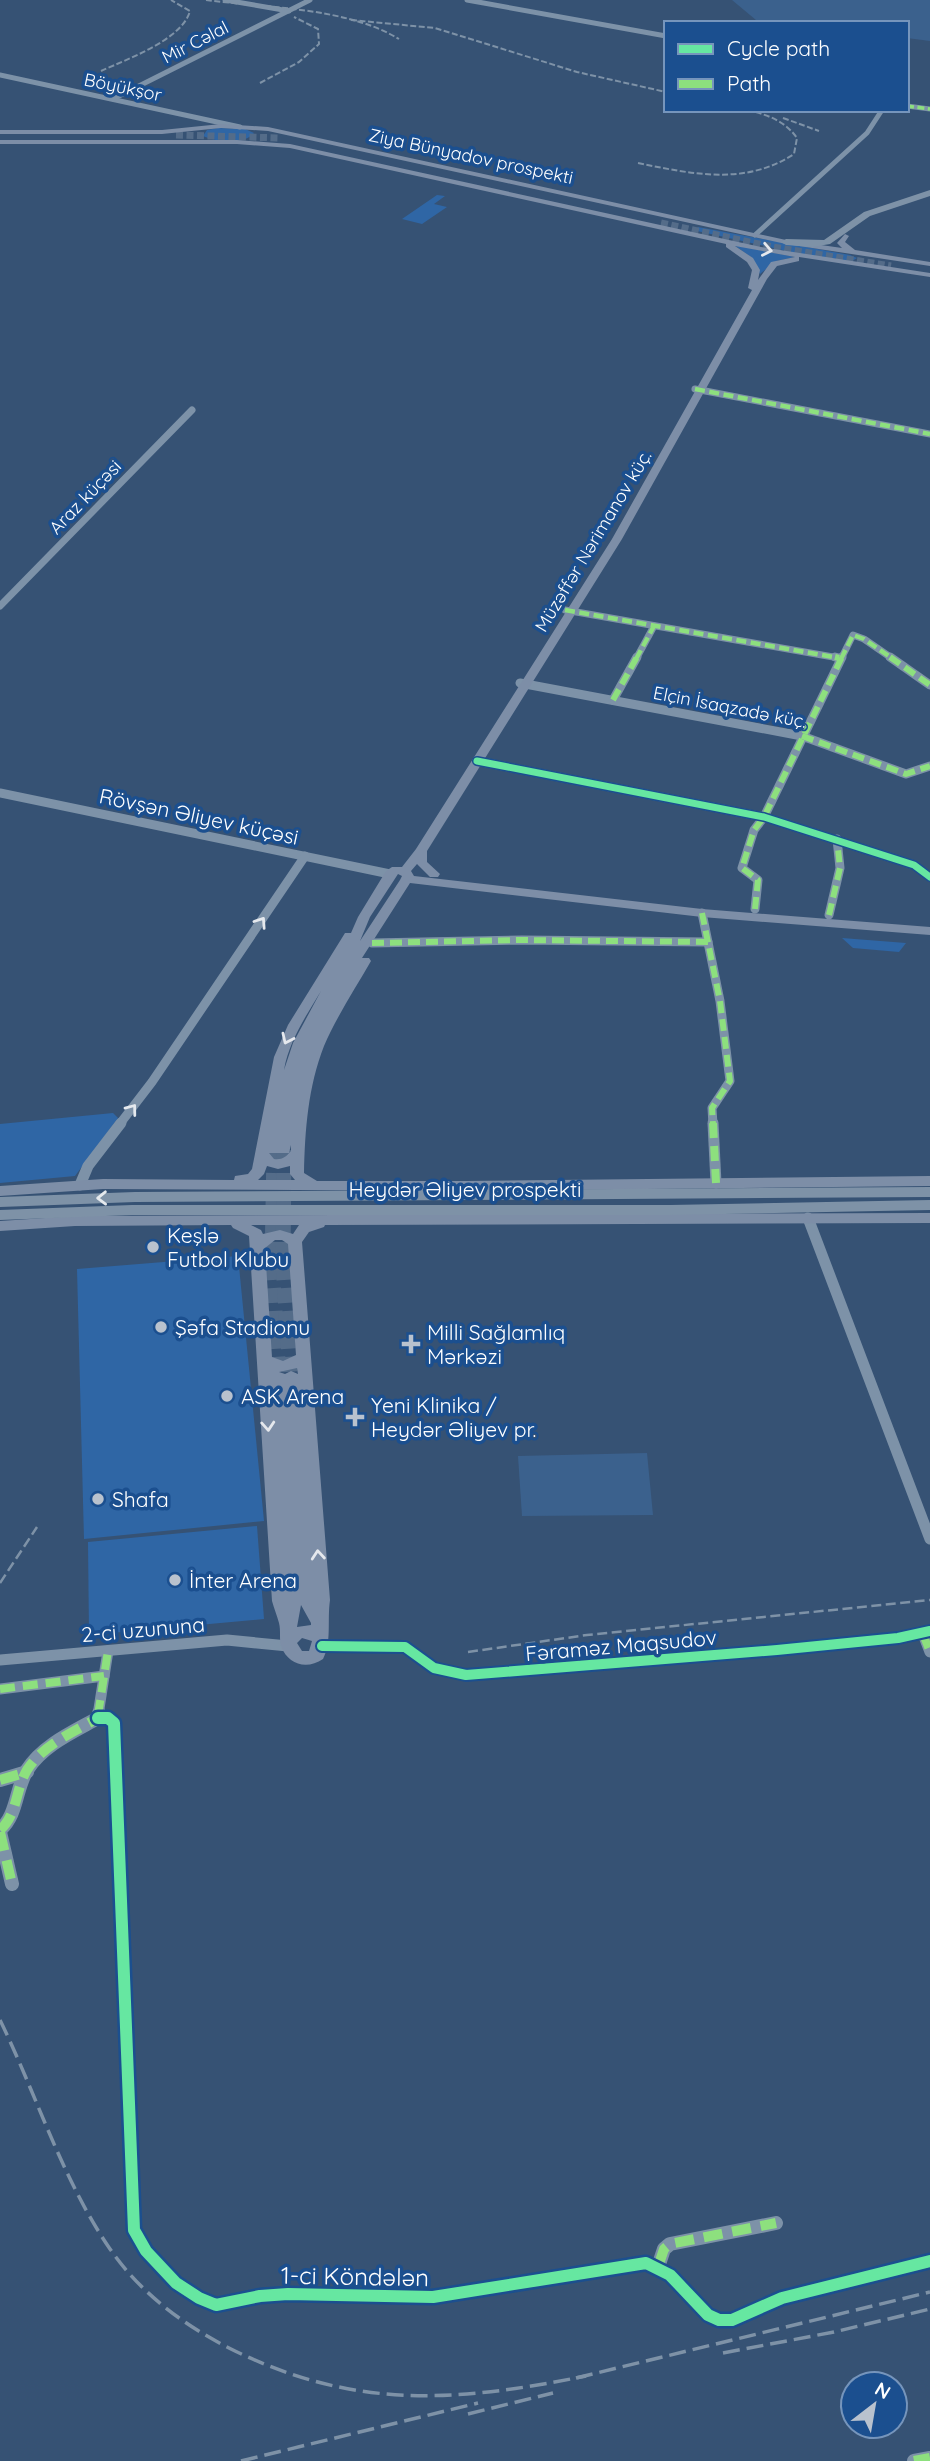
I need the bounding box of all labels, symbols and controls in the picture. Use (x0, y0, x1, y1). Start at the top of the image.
street label: Mir Cəlal (158, 15, 232, 69)
legend (664, 21, 909, 112)
text: Cycle path (727, 35, 830, 61)
street label: Böyükşor (82, 68, 164, 106)
text: Path (727, 70, 771, 96)
street label: Ziya Bünyadov prospekti (367, 123, 575, 189)
one-way arrow (761, 241, 773, 256)
street label: Müzəffər Nərimanov küç. (530, 446, 656, 636)
street label: Araz küçəsi (44, 455, 126, 539)
street label: Elçin İsaqzadə küç. (651, 681, 809, 733)
street label: Rövşən Əliyev küçəsi (97, 782, 301, 850)
one-way arrow (253, 917, 265, 930)
one-way arrow (282, 1032, 296, 1044)
one-way arrow (124, 1105, 136, 1117)
street label: Heydər Əliyev prospekti (348, 1176, 582, 1202)
one-way arrow (97, 1190, 108, 1205)
place label: Keşlə Futbol Klubu (167, 1222, 289, 1272)
marker: Keşlə Futbol Klubu (145, 1239, 161, 1255)
place label: Şəfa Stadionu (175, 1314, 310, 1340)
marker: Şəfa Stadionu (153, 1319, 169, 1335)
place label: Milli Sağlamlıq Mərkəzi (427, 1319, 565, 1369)
marker: Milli Sağlamlıq Mərkəzi (401, 1334, 421, 1354)
place label: ASK Arena (241, 1383, 344, 1409)
marker: ASK Arena (219, 1388, 235, 1404)
place label: Yeni Klinika / Heydər Əliyev pr. (371, 1392, 536, 1442)
marker: Yeni Klinika / Heydər Əliyev pr. (345, 1407, 365, 1427)
one-way arrow (260, 1421, 275, 1432)
place label: Shafa (112, 1486, 169, 1512)
marker: Shafa (90, 1491, 106, 1507)
one-way arrow (311, 1549, 326, 1561)
place label: İnter Arena (189, 1567, 297, 1593)
marker: İnter Arena (167, 1572, 183, 1588)
street label: 2-ci uzununa (80, 1611, 206, 1647)
street label: Fəraməz Maqsudov (524, 1624, 718, 1666)
street label: 1-ci Köndələn (281, 2260, 429, 2292)
north arrow (839, 2370, 909, 2440)
text: N (871, 2377, 895, 2404)

